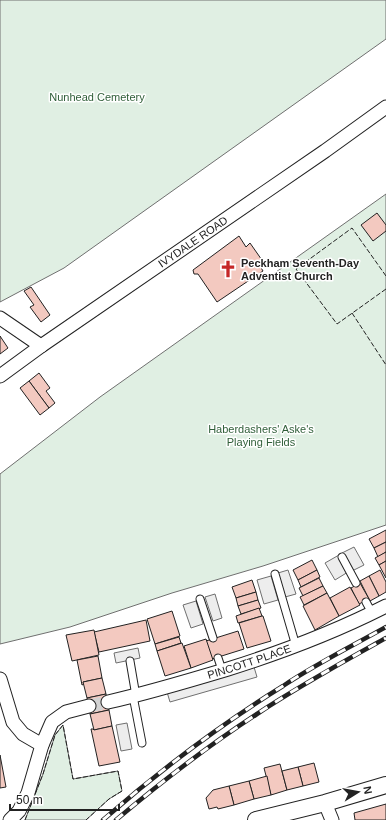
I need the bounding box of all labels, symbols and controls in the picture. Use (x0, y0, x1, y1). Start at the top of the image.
park label: Nunhead Cemetery (49, 91, 145, 103)
street label: IVYDALE ROAD (156, 214, 230, 270)
place label: Peckham Seventh-Day Adventist Church (241, 257, 360, 282)
church icon: Peckham Seventh-Day Adventist Church (218, 259, 238, 279)
park label: Haberdashers' Aske's Playing Fields (208, 423, 314, 448)
street label: PINCOTT PLACE (206, 642, 293, 681)
north arrow (338, 772, 378, 812)
text: N (361, 785, 374, 795)
scale bar (10, 786, 119, 812)
text: 50 m (16, 793, 43, 807)

